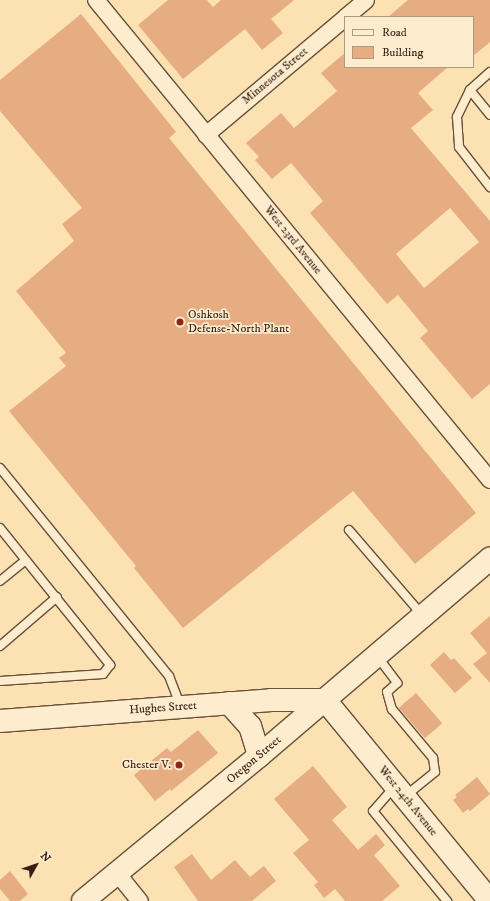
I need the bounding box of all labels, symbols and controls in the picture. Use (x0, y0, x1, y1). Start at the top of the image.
legend (344, 16, 474, 68)
text: Road (382, 25, 407, 40)
street label: Minnesota Street (239, 44, 311, 108)
text: Building (382, 45, 423, 60)
street label: West 23rd Avenue (261, 203, 325, 277)
place label: Oshkosh Defense-North Plant (188, 308, 289, 336)
marker: Oshkosh Defense-North Plant (175, 317, 185, 327)
street label: Hughes Street (129, 698, 197, 718)
street label: Oregon Street (224, 733, 284, 787)
place label: Chester V. (122, 758, 171, 772)
marker: Chester V. (174, 760, 184, 770)
street label: West 24th Avenue (375, 763, 441, 839)
north arrow (16, 845, 56, 885)
text: N (37, 849, 53, 865)

